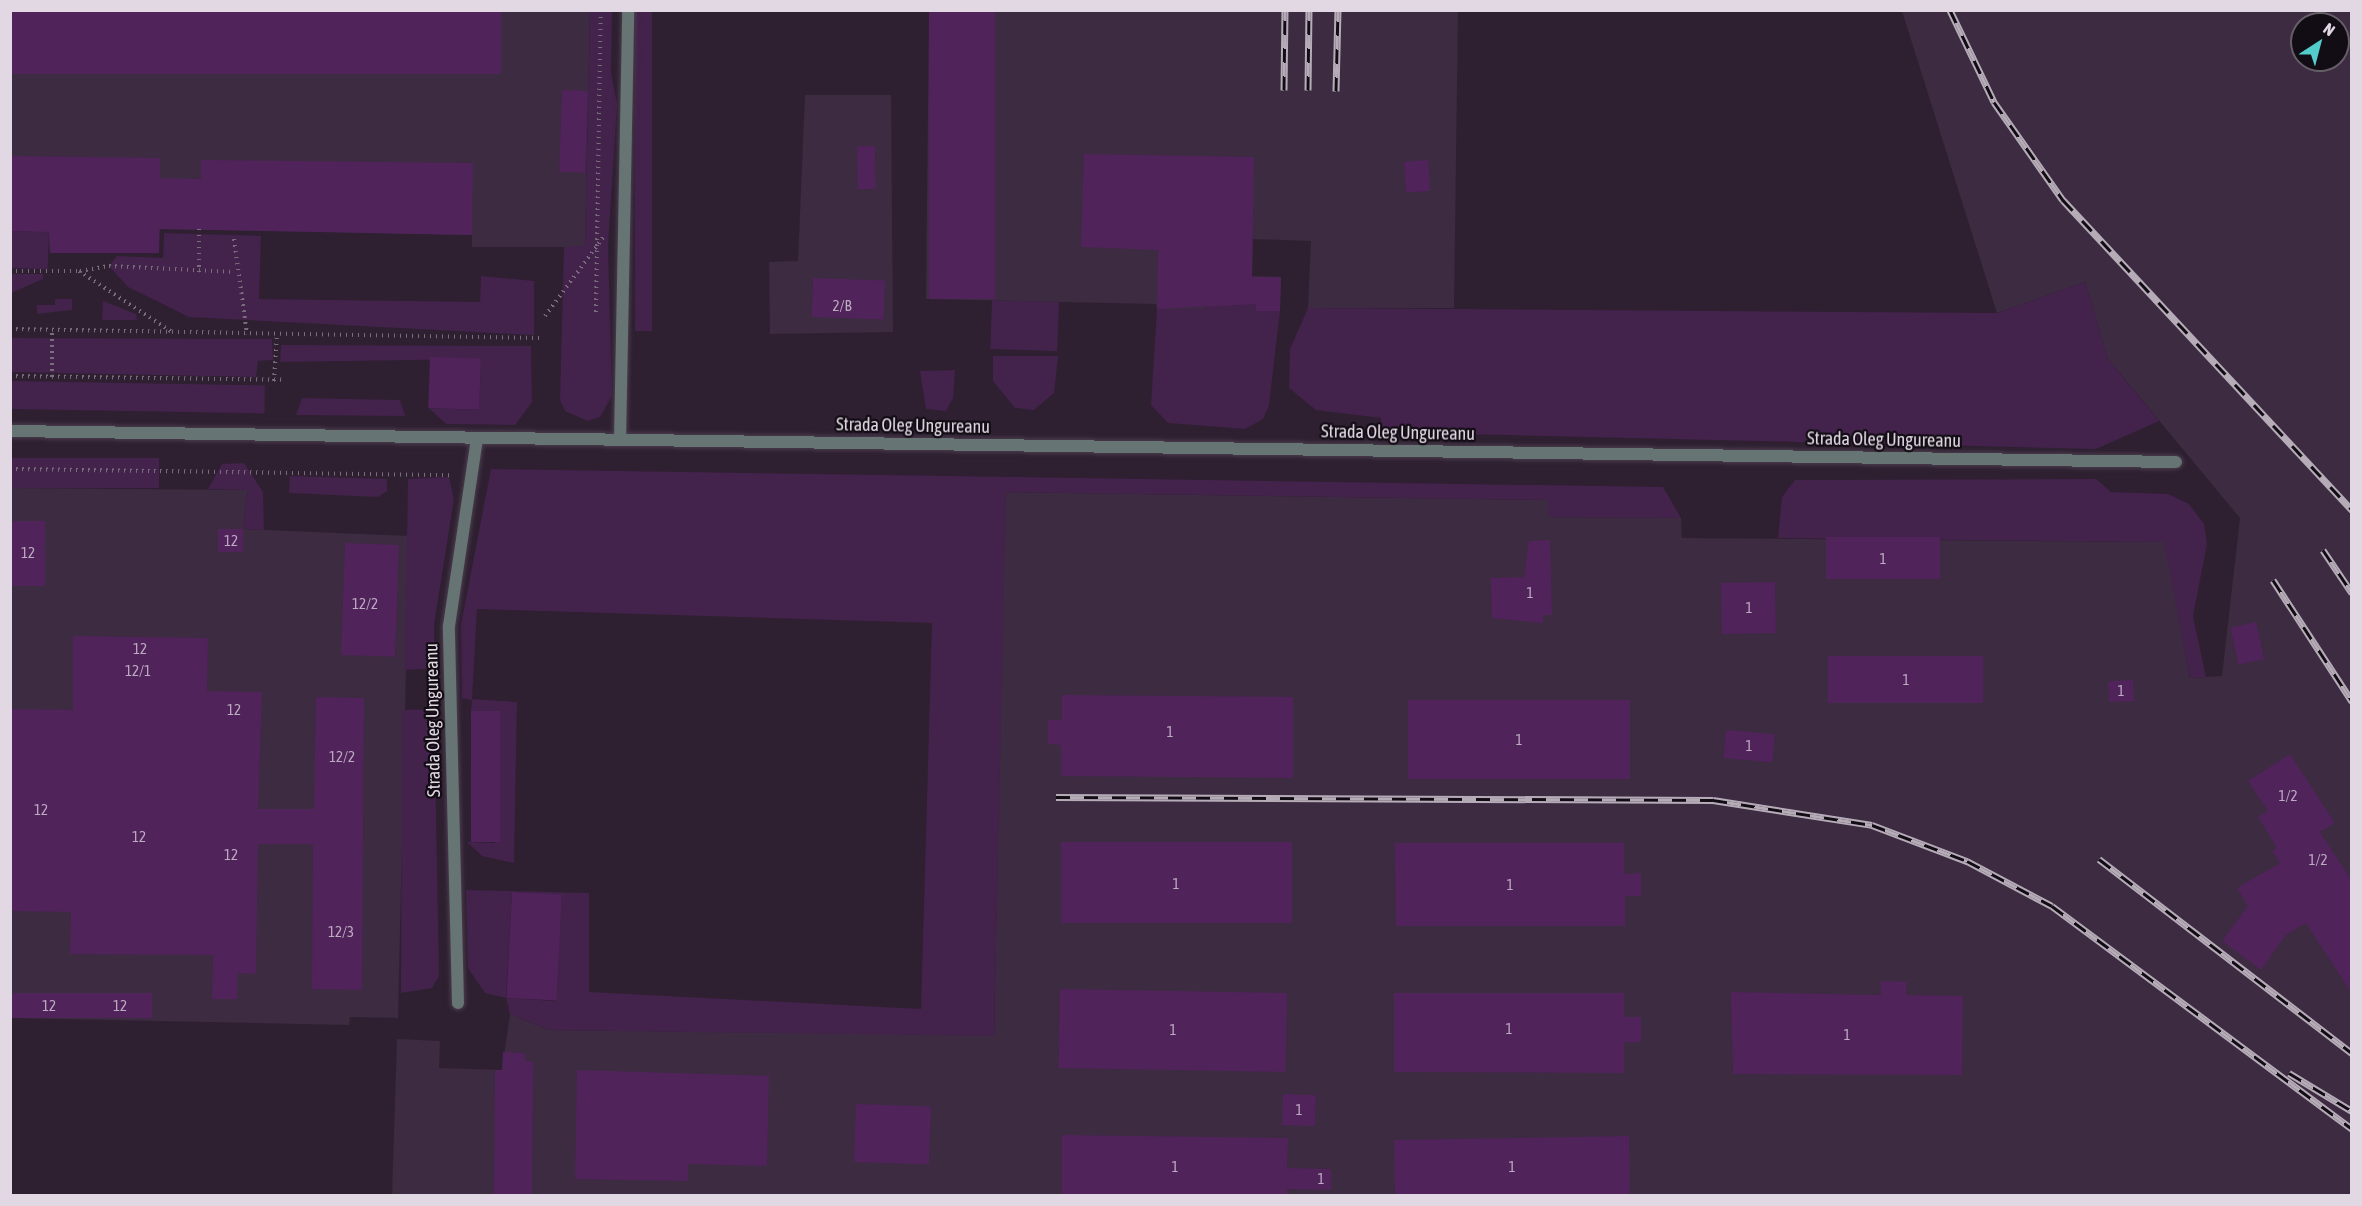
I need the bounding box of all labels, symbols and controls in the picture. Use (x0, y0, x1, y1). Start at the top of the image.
north arrow (2290, 12, 2350, 72)
text: N (2320, 19, 2339, 39)
house number: 2/B (832, 297, 852, 315)
street label: Strada Oleg Ungureanu (836, 414, 990, 438)
street label: Strada Oleg Ungureanu (1321, 421, 1475, 445)
street label: Strada Oleg Ungureanu (1807, 428, 1961, 452)
house number: 12 (224, 532, 238, 550)
house number: 12 (21, 544, 35, 562)
house number: 1 (1879, 550, 1887, 568)
house number: 1 (1526, 584, 1534, 602)
house number: 12/2 (352, 595, 378, 613)
house number: 1 (1745, 599, 1753, 617)
house number: 12 (133, 640, 147, 658)
street label: Strada Oleg Ungureanu (421, 643, 445, 797)
house number: 12/1 (125, 662, 151, 680)
house number: 1 (1902, 671, 1910, 689)
house number: 1 (2117, 682, 2125, 700)
house number: 12 (227, 701, 241, 719)
house number: 1 (1166, 723, 1174, 741)
house number: 1 (1515, 731, 1523, 749)
house number: 1 (1745, 737, 1753, 755)
house number: 12/2 (329, 748, 355, 766)
house number: 1/2 (2278, 787, 2298, 805)
house number: 12 (34, 801, 48, 819)
house number: 12 (132, 828, 146, 846)
house number: 12 (224, 846, 238, 864)
house number: 1/2 (2308, 851, 2328, 869)
house number: 1 (1172, 875, 1180, 893)
house number: 1 (1506, 876, 1514, 894)
house number: 12/3 (328, 923, 354, 941)
house number: 12 (42, 997, 56, 1015)
house number: 12 (113, 997, 127, 1015)
house number: 1 (1505, 1020, 1513, 1038)
house number: 1 (1169, 1021, 1177, 1039)
house number: 1 (1843, 1026, 1851, 1044)
house number: 1 (1295, 1101, 1303, 1119)
house number: 1 (1171, 1158, 1179, 1176)
house number: 1 (1508, 1158, 1516, 1176)
house number: 1 (1317, 1170, 1325, 1188)

